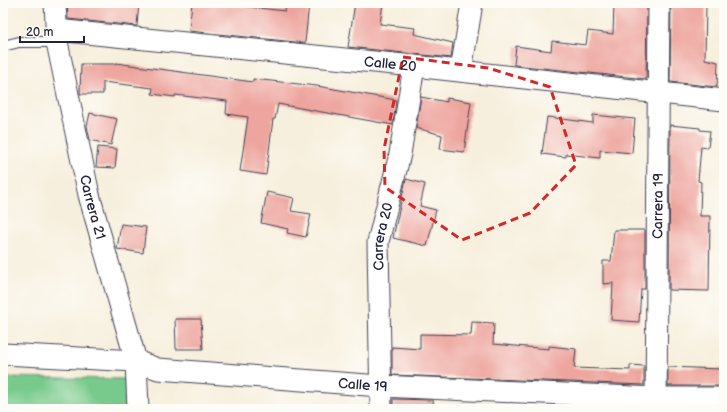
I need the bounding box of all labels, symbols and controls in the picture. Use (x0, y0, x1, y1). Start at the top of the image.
scale bar (20, 18, 84, 44)
text: 20 m (26, 25, 53, 40)
street label: Calle 20 (363, 53, 417, 75)
street label: Carrera 21 (76, 173, 109, 241)
street label: Carrera 19 (649, 173, 667, 239)
street label: Carrera 20 (370, 201, 397, 271)
street label: Calle 19 (337, 375, 388, 395)

